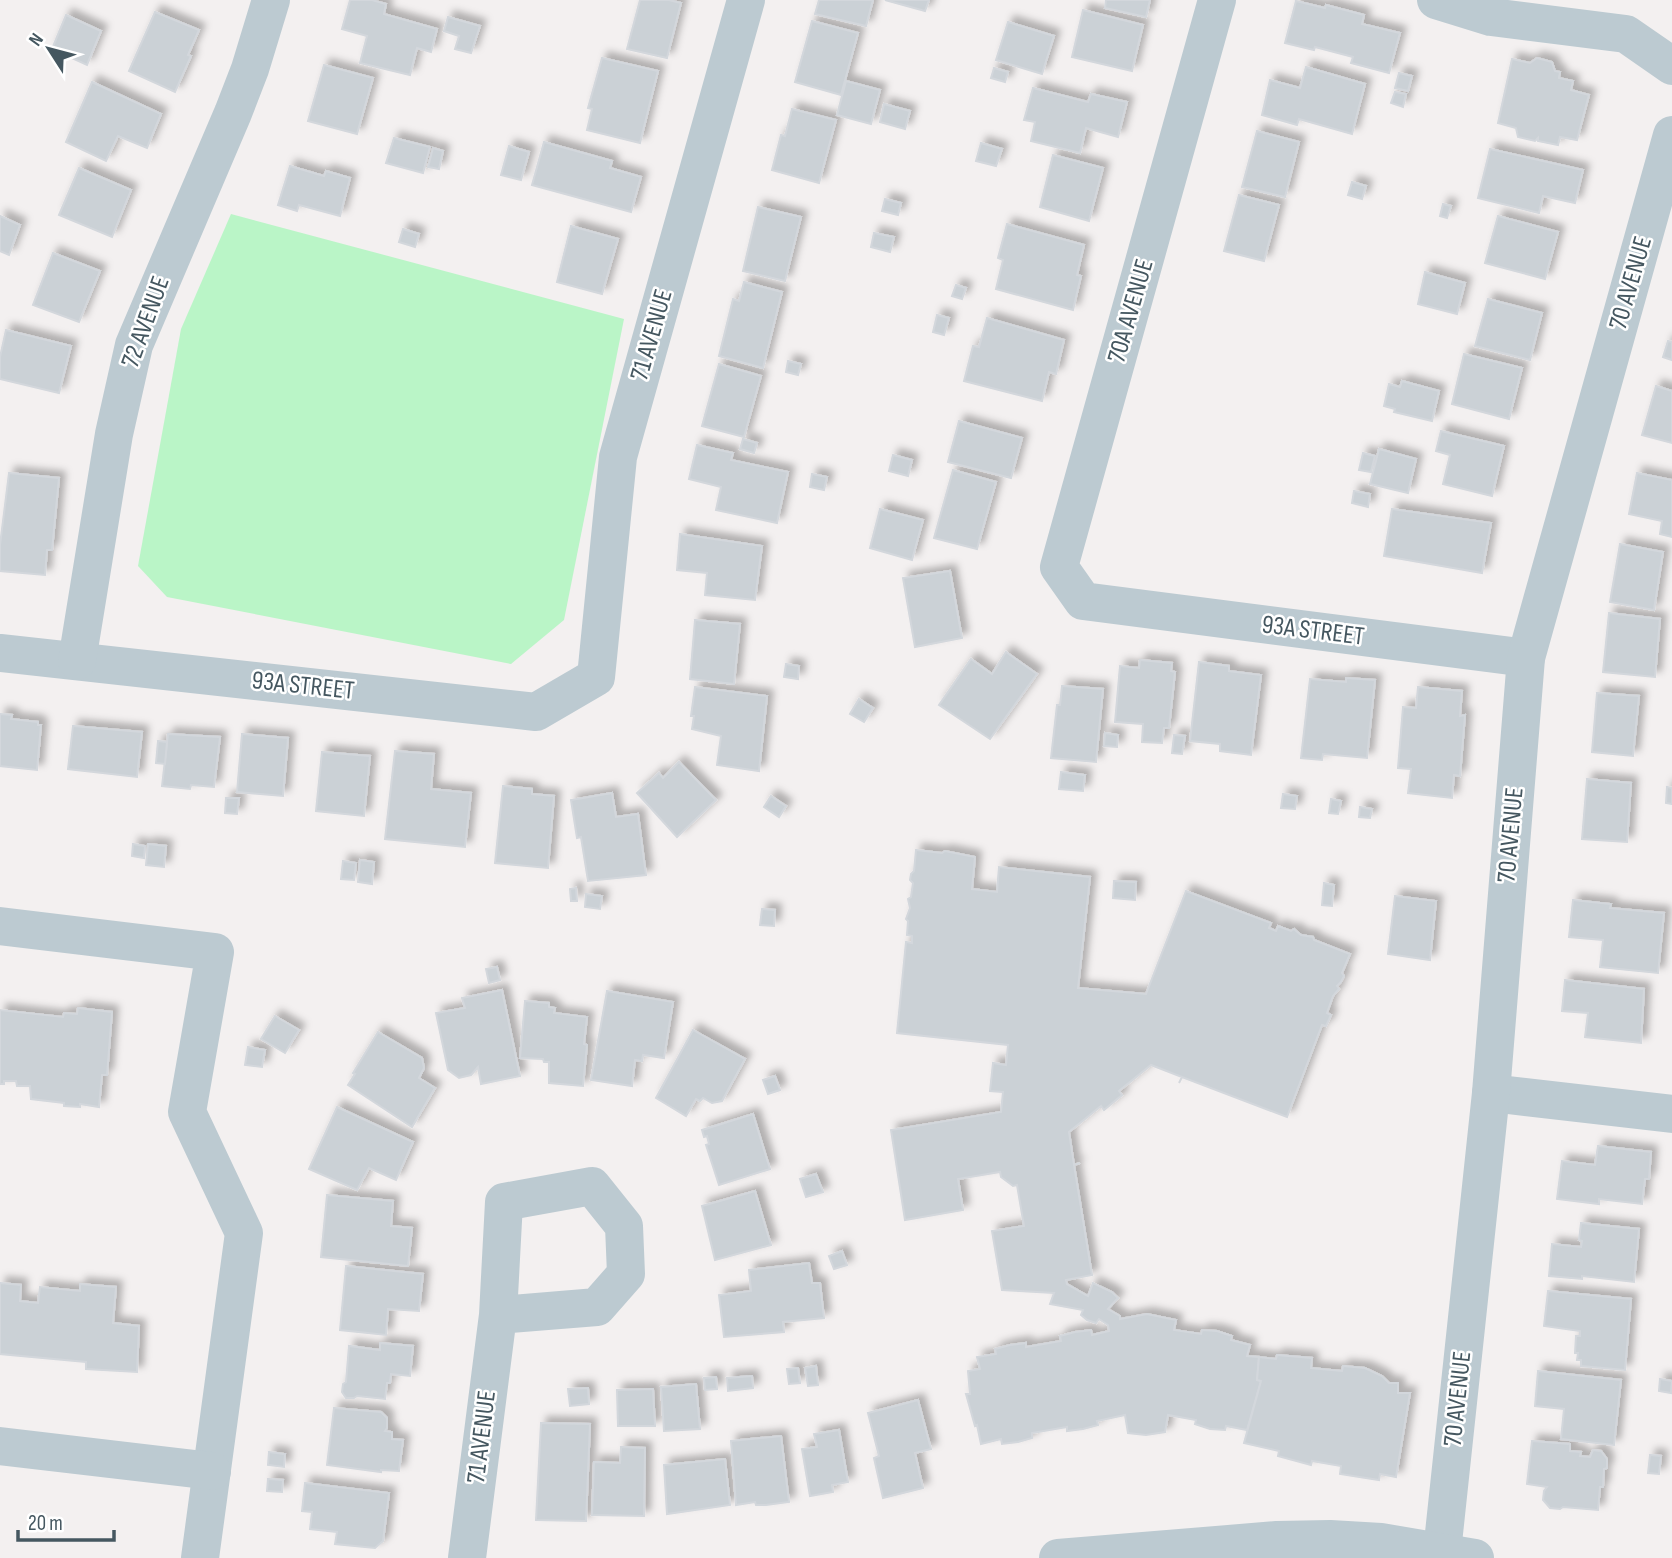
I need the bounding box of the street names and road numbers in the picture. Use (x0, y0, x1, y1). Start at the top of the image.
street label: 70 AVENUE (1603, 233, 1659, 333)
street label: 70A AVENUE (1101, 255, 1161, 367)
street label: 72 AVENUE (115, 272, 177, 372)
street label: 71 AVENUE (624, 286, 680, 384)
street label: 93A STREET (1260, 609, 1366, 653)
street label: 93A STREET (250, 665, 356, 707)
street label: 70 AVENUE (1491, 786, 1531, 884)
street label: 70 AVENUE (1438, 1350, 1478, 1448)
street label: 71 AVENUE (461, 1389, 503, 1485)

